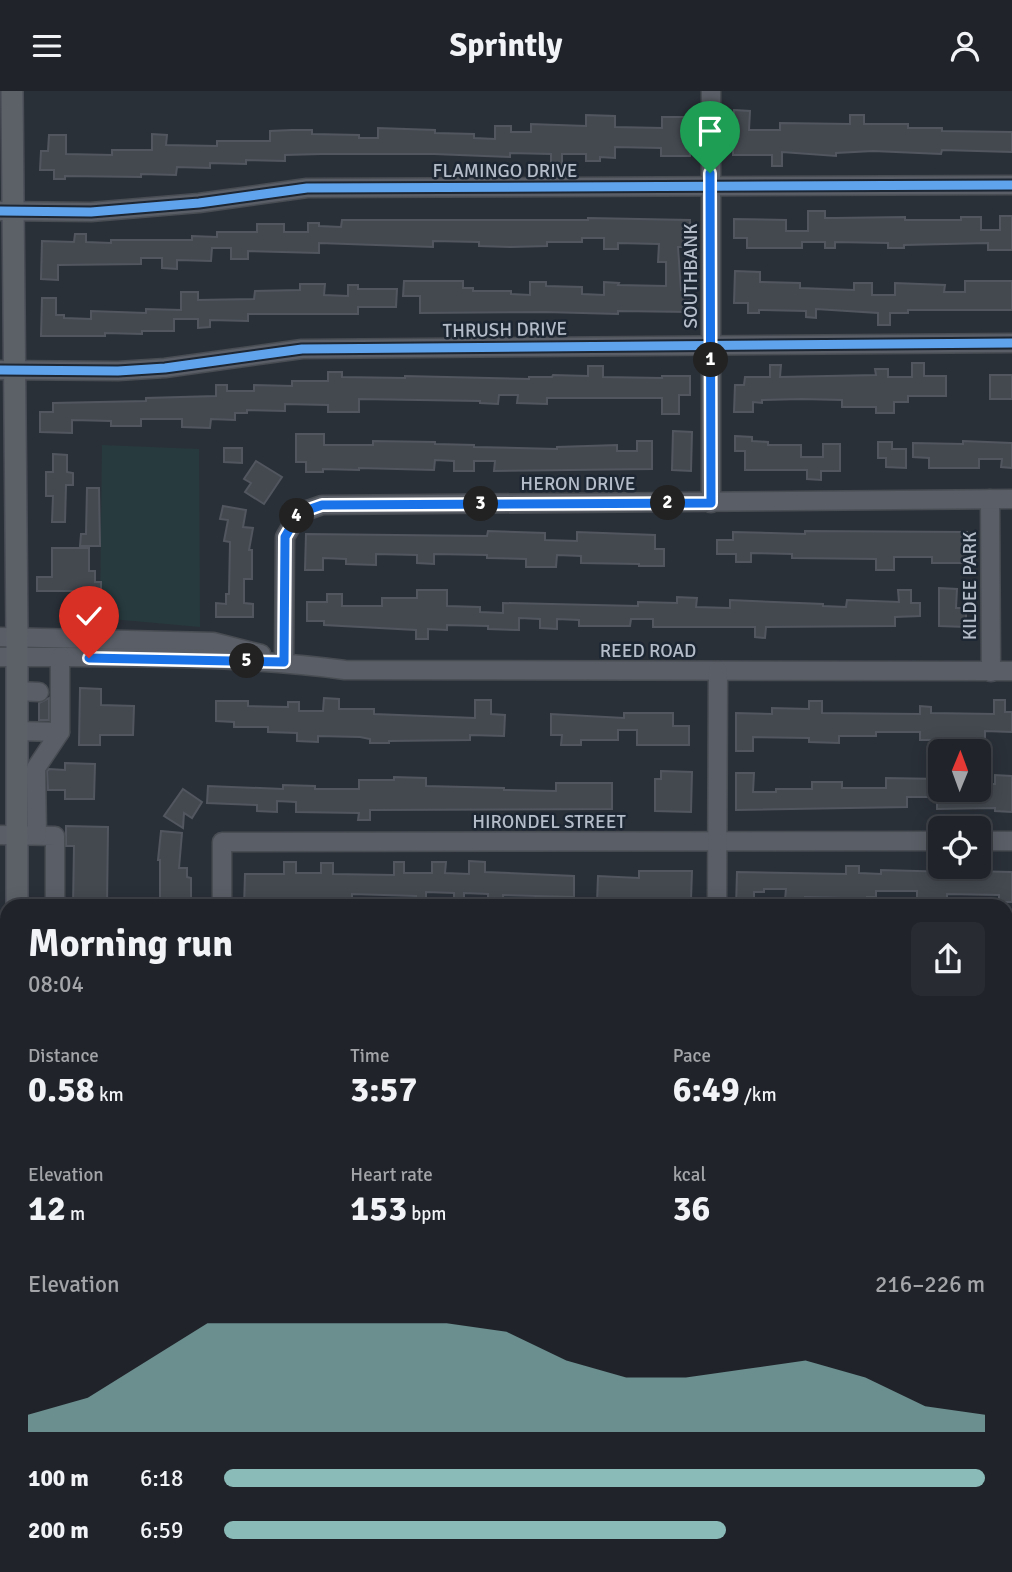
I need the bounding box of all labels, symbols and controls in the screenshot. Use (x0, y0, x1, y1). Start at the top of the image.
text: Sprintly (450, 26, 562, 65)
icon: menu (28, 27, 66, 65)
icon: person (946, 27, 984, 65)
pin (680, 101, 740, 173)
icon: arrive (691, 112, 729, 150)
street label: FLAMINGO DRIVE (433, 159, 577, 183)
street label: SOUTHBANK (679, 223, 703, 329)
street label: THRUSH DRIVE (443, 317, 567, 343)
pin: 1 (694, 343, 728, 377)
text: 1 (705, 347, 716, 371)
street label: HERON DRIVE (520, 472, 636, 496)
pin: 2 (650, 485, 686, 521)
pin: 3 (463, 487, 498, 521)
text: 2 (662, 490, 673, 514)
text: 3 (475, 491, 486, 515)
pin: 4 (280, 499, 314, 533)
text: 4 (291, 503, 302, 527)
street label: KILDEE PARK (958, 531, 982, 640)
pin (59, 586, 119, 658)
icon: check (70, 597, 108, 635)
street label: REED ROAD (600, 639, 696, 663)
pin: 5 (230, 643, 264, 679)
text: 5 (241, 648, 252, 672)
north arrow (928, 739, 990, 801)
map controls (928, 739, 991, 879)
street label: HIRONDEL STREET (472, 810, 626, 834)
button: locate (928, 816, 991, 879)
text: Morning run (28, 920, 233, 967)
button: share (911, 922, 985, 996)
text: 08:04 (28, 970, 84, 999)
text: Distance (28, 1044, 99, 1068)
text: Time (350, 1044, 389, 1068)
text: Pace (673, 1044, 711, 1068)
text: 0.58 (28, 1068, 95, 1111)
text: 3:57 (350, 1068, 417, 1111)
text: 6:49 (673, 1068, 740, 1111)
text: km (95, 1083, 124, 1107)
text: /km (740, 1083, 777, 1107)
text: Elevation (28, 1163, 104, 1187)
text: Heart rate (350, 1163, 433, 1187)
text: kcal (673, 1163, 706, 1187)
text: 12 (28, 1187, 66, 1230)
text: 153 (350, 1187, 407, 1230)
text: 36 (673, 1187, 710, 1230)
text: m (66, 1202, 85, 1226)
text: bpm (407, 1202, 446, 1226)
text: Elevation (28, 1270, 120, 1299)
text: 216–226 m (875, 1270, 985, 1299)
text: 100 m (28, 1464, 89, 1493)
text: 6:18 (140, 1464, 183, 1493)
text: 200 m (28, 1516, 89, 1545)
text: 6:59 (140, 1516, 183, 1545)

